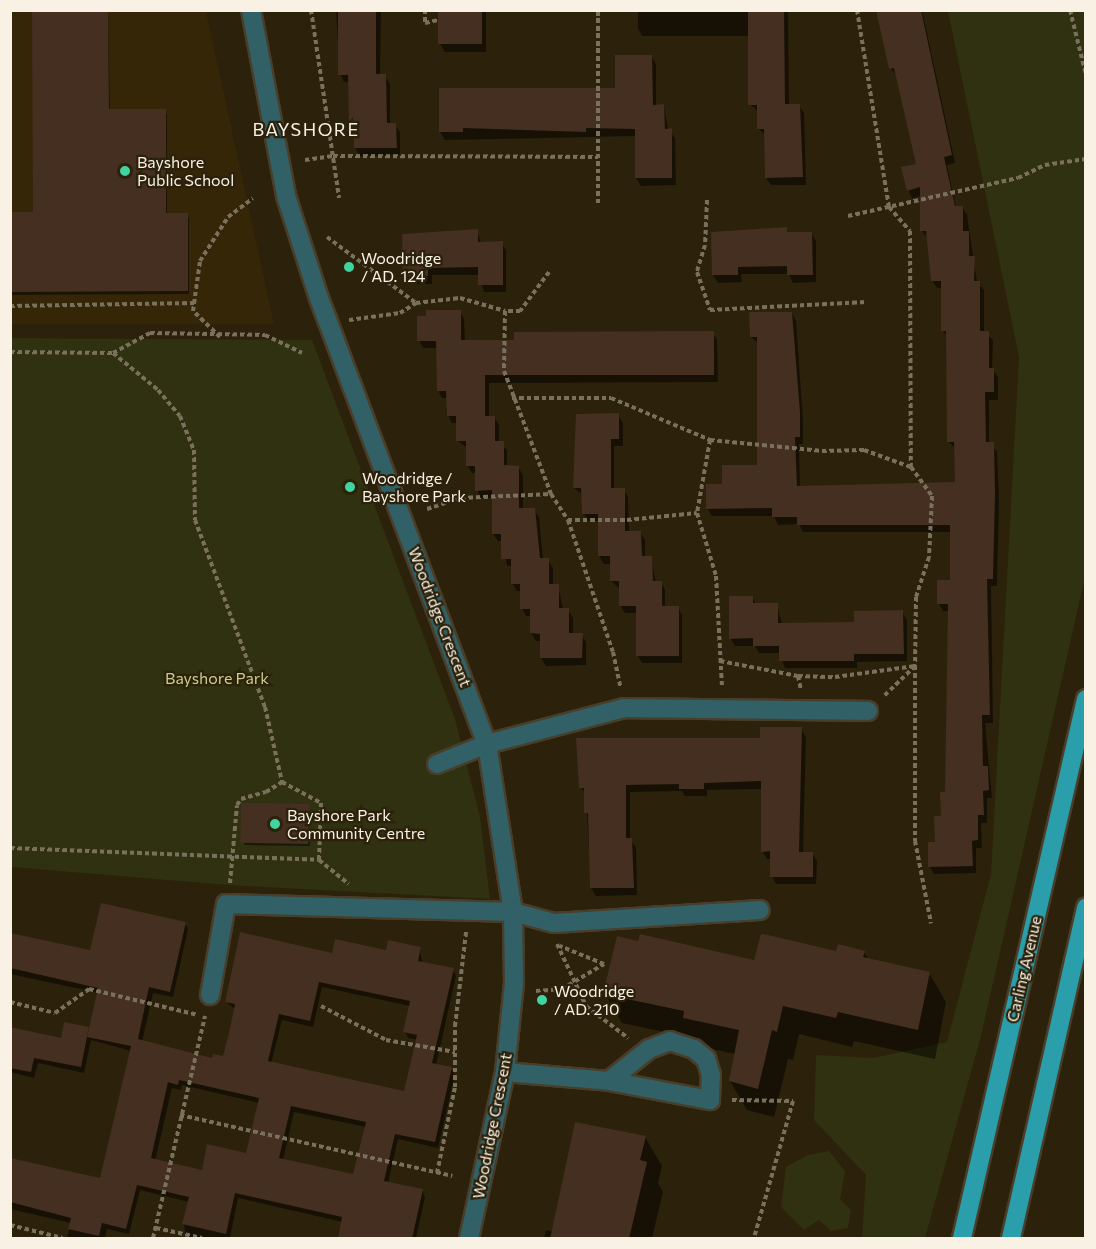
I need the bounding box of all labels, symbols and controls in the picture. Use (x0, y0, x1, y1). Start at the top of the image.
district label: BAYSHORE (252, 118, 360, 140)
place label: Bayshore Public School (137, 152, 234, 190)
marker: Bayshore Public School (118, 164, 132, 178)
place label: Woodridge / AD. 124 (361, 248, 441, 286)
marker: Woodridge / AD. 124 (342, 260, 356, 274)
place label: Woodridge / Bayshore Park (362, 468, 466, 506)
marker: Woodridge / Bayshore Park (343, 480, 357, 494)
street label: Woodridge Crescent (404, 544, 476, 690)
park label: Bayshore Park (165, 668, 269, 688)
place label: Bayshore Park Community Centre (287, 805, 425, 843)
marker: Bayshore Park Community Centre (268, 817, 282, 831)
street label: Carling Avenue (1002, 914, 1046, 1024)
place label: Woodridge / AD. 210 (554, 981, 634, 1019)
marker: Woodridge / AD. 210 (535, 993, 549, 1007)
street label: Woodridge Crescent (468, 1051, 516, 1201)

